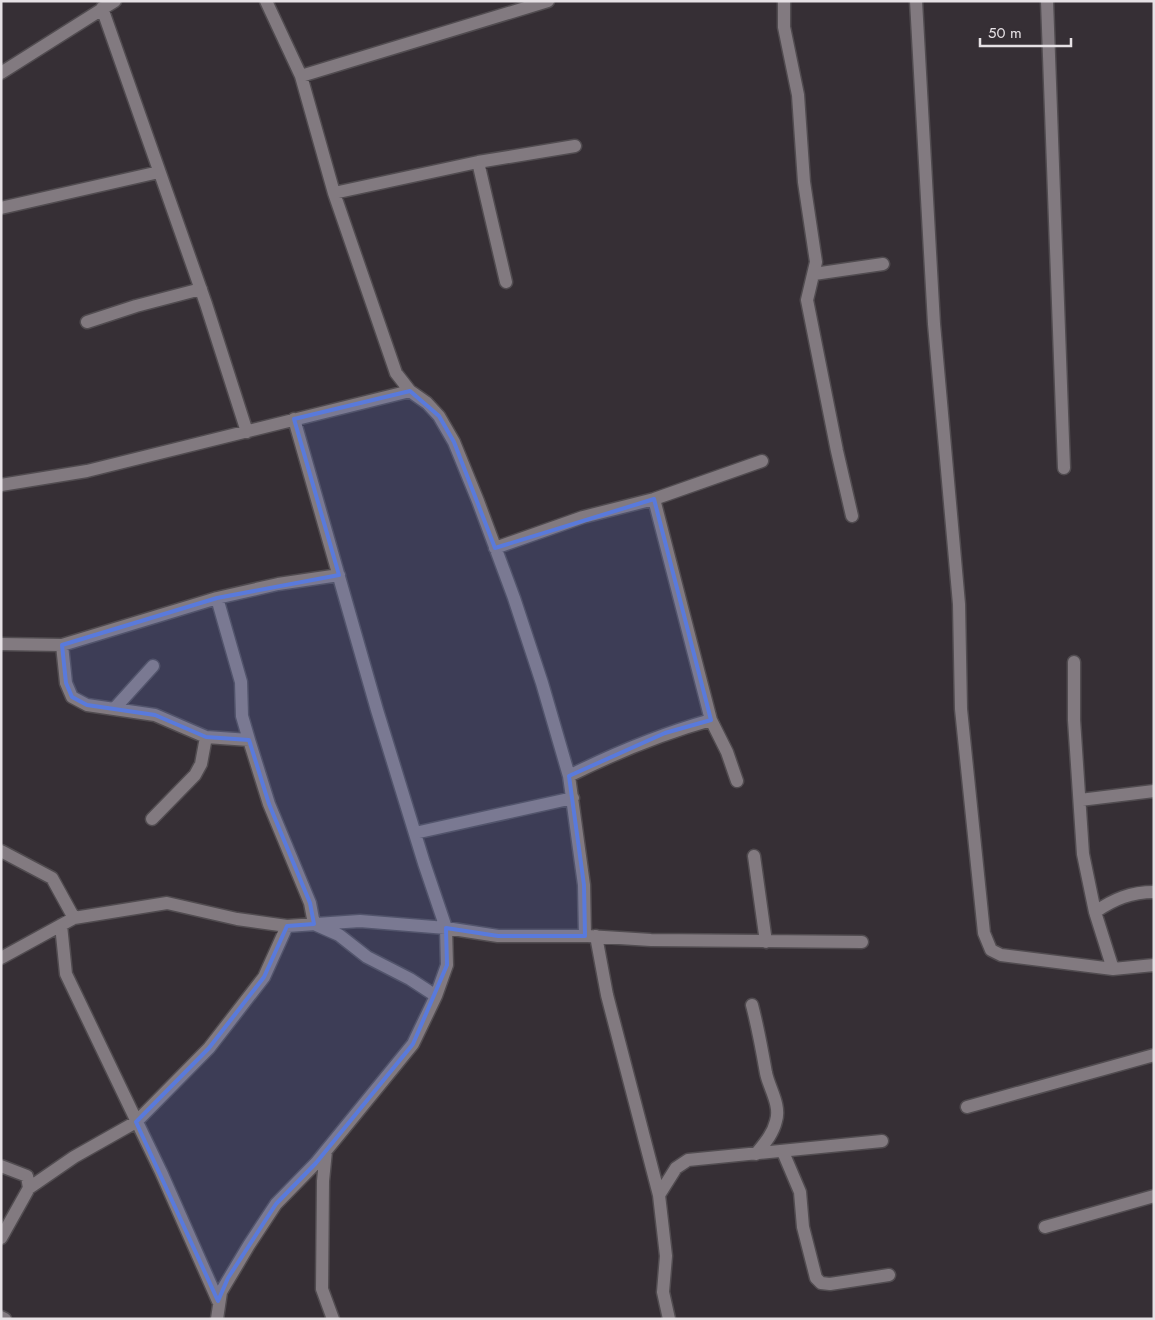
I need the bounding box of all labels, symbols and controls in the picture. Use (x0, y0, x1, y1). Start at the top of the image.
scale bar (980, 15, 1071, 47)
text: 50 m (988, 22, 1022, 44)

